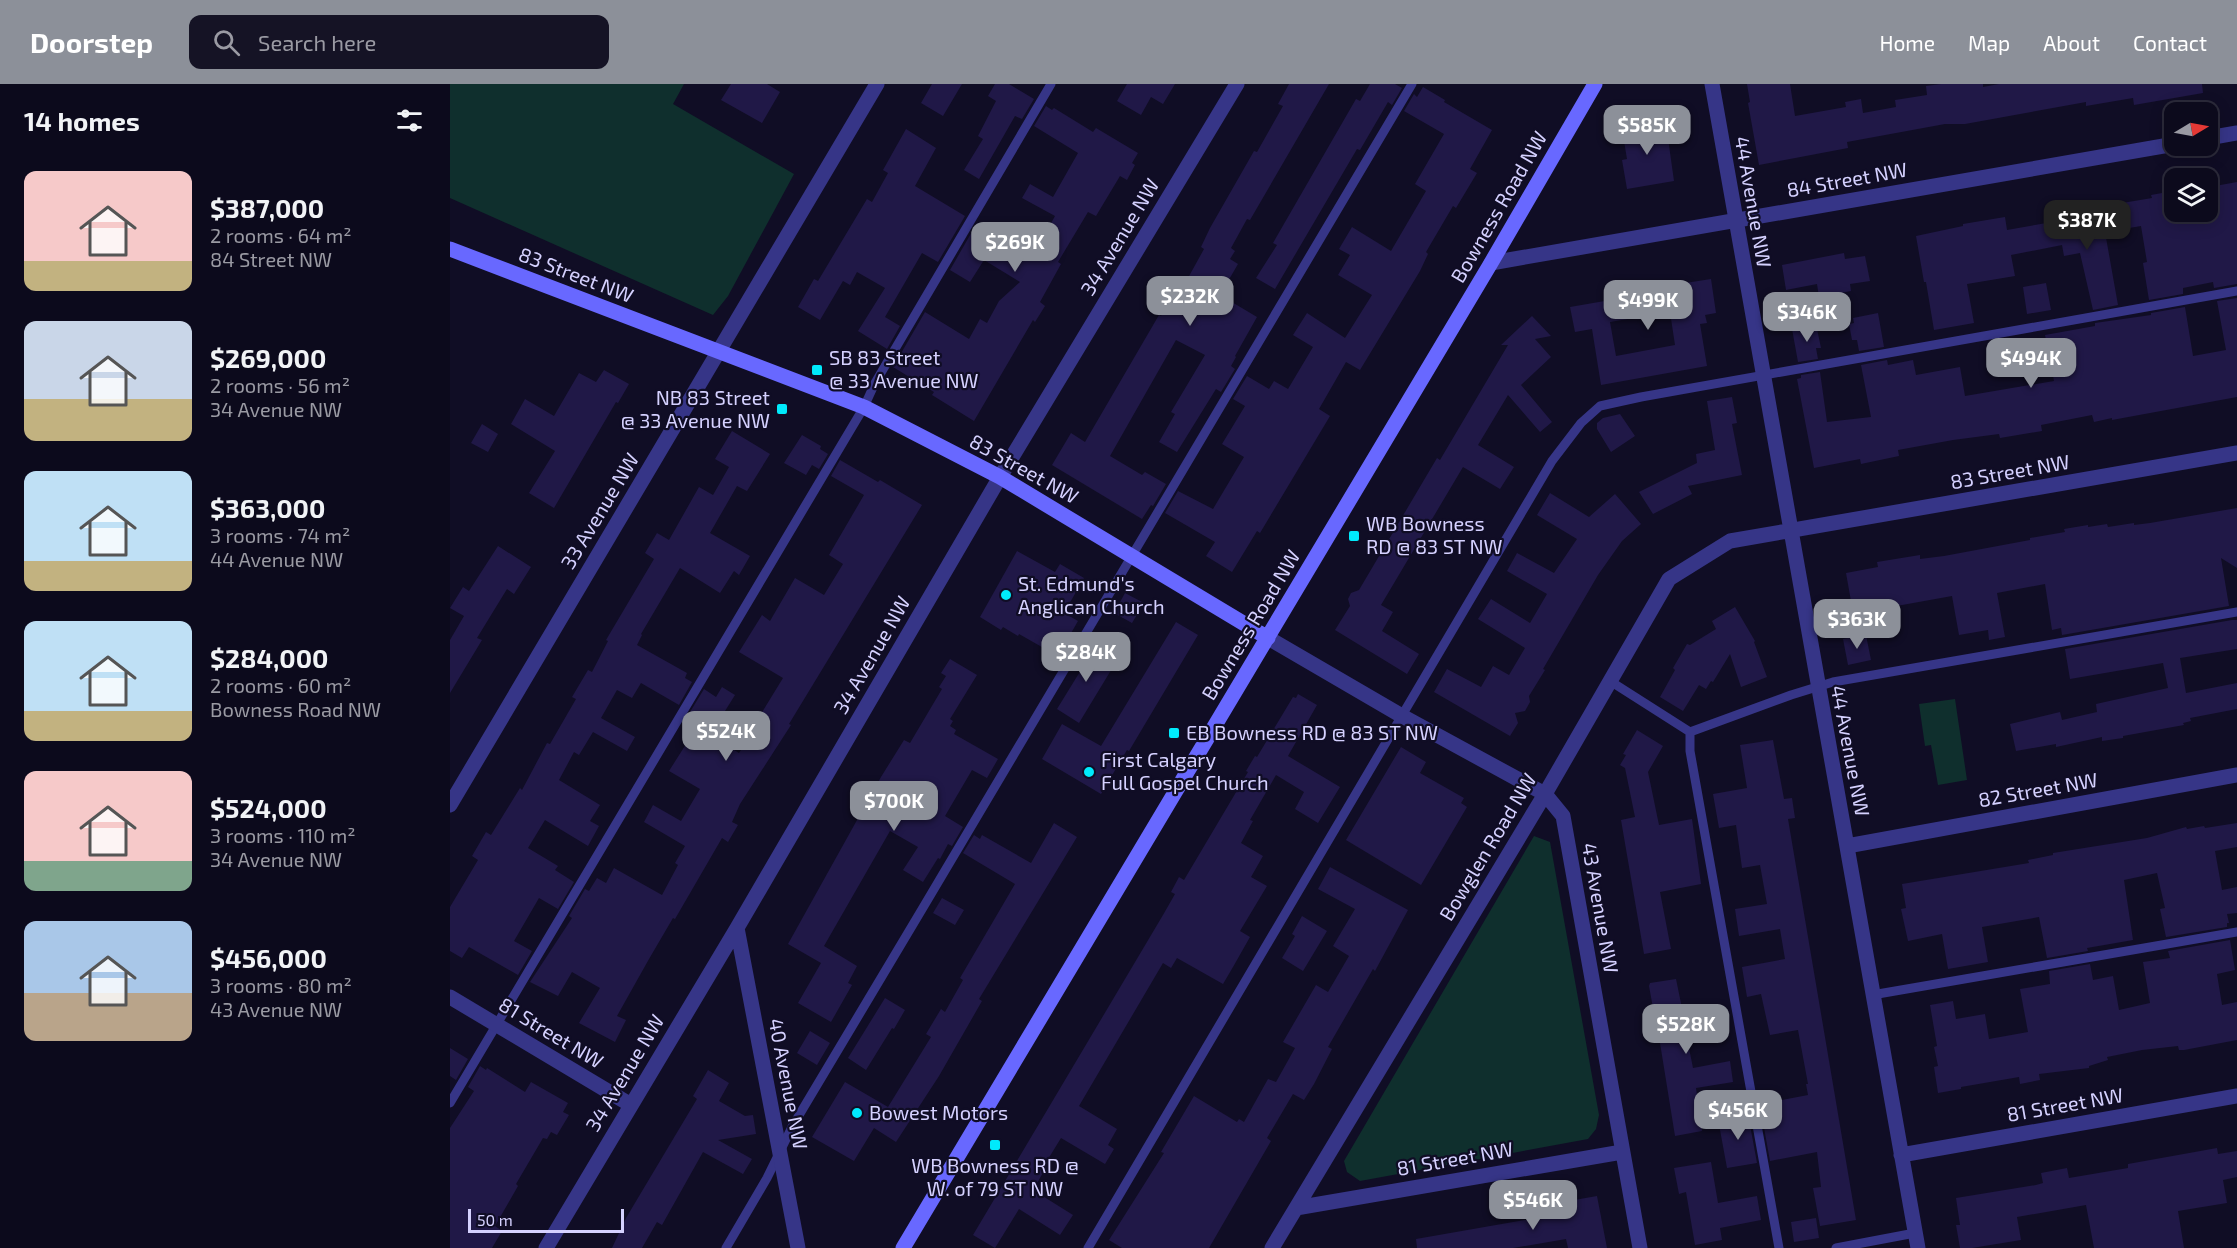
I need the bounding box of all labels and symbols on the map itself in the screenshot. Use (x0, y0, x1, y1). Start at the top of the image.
north arrow (2164, 102, 2218, 156)
pin: $585K (1605, 105, 1689, 156)
street label: Bowness Road NW (1445, 126, 1551, 287)
street label: 44 Avenue NW (1731, 134, 1777, 269)
street label: 84 Street NW (1785, 157, 1909, 201)
street label: 34 Avenue NW (1075, 174, 1163, 299)
pin: $387K (2045, 200, 2129, 251)
pin: $269K (973, 222, 1057, 273)
street label: 83 Street NW (516, 241, 637, 307)
pin: $232K (1148, 276, 1232, 327)
pin: $499K (1606, 280, 1690, 331)
pin: $346K (1765, 292, 1849, 343)
pin: $494K (1989, 338, 2073, 389)
place label: SB 83 Street @ 33 Avenue NW (829, 345, 979, 392)
marker: SB 83 Street @ 33 Avenue NW (810, 363, 824, 377)
place label: NB 83 Street @ 33 Avenue NW (620, 385, 770, 432)
marker: NB 83 Street @ 33 Avenue NW (775, 402, 789, 416)
street label: 83 Street NW (966, 428, 1083, 508)
street label: 33 Avenue NW (555, 448, 643, 573)
street label: 83 Street NW (1948, 449, 2071, 493)
place label: WB Bowness RD @ 83 ST NW (1366, 511, 1503, 558)
marker: WB Bowness RD @ 83 ST NW (1347, 529, 1361, 543)
street label: Bowness Road NW (1196, 545, 1304, 704)
place label: St. Edmund's Anglican Church (1018, 571, 1165, 618)
marker: St. Edmund's Anglican Church (999, 588, 1013, 602)
street label: 34 Avenue NW (828, 591, 915, 718)
pin: $363K (1815, 599, 1899, 650)
pin: $284K (1044, 632, 1128, 683)
street label: 44 Avenue NW (1827, 683, 1875, 818)
pin: $524K (684, 711, 768, 762)
place label: EB Bowness RD @ 83 ST NW (1186, 720, 1438, 744)
marker: EB Bowness RD @ 83 ST NW (1167, 726, 1181, 740)
place label: First Calgary Full Gospel Church (1101, 747, 1269, 794)
marker: First Calgary Full Gospel Church (1082, 765, 1096, 779)
street label: 82 Street NW (1976, 767, 2099, 811)
street label: Bowglen Road NW (1434, 768, 1541, 925)
pin: $700K (852, 781, 936, 832)
street label: 43 Avenue NW (1578, 841, 1624, 975)
street label: 81 Street NW (495, 992, 608, 1073)
pin: $528K (1644, 1004, 1728, 1055)
street label: 34 Avenue NW (580, 1010, 668, 1135)
street label: 40 Avenue NW (765, 1016, 813, 1151)
street label: 81 Street NW (2005, 1082, 2125, 1126)
pin: $456K (1696, 1090, 1780, 1141)
place label: Bowest Motors (869, 1100, 1008, 1124)
marker: Bowest Motors (850, 1106, 864, 1120)
street label: 81 Street NW (1395, 1136, 1515, 1180)
marker: WB Bowness RD @ W. of 79 ST NW (988, 1138, 1002, 1152)
place label: WB Bowness RD @ W. of 79 ST NW (911, 1153, 1079, 1200)
pin: $546K (1491, 1180, 1575, 1231)
scale bar (468, 1206, 624, 1234)

